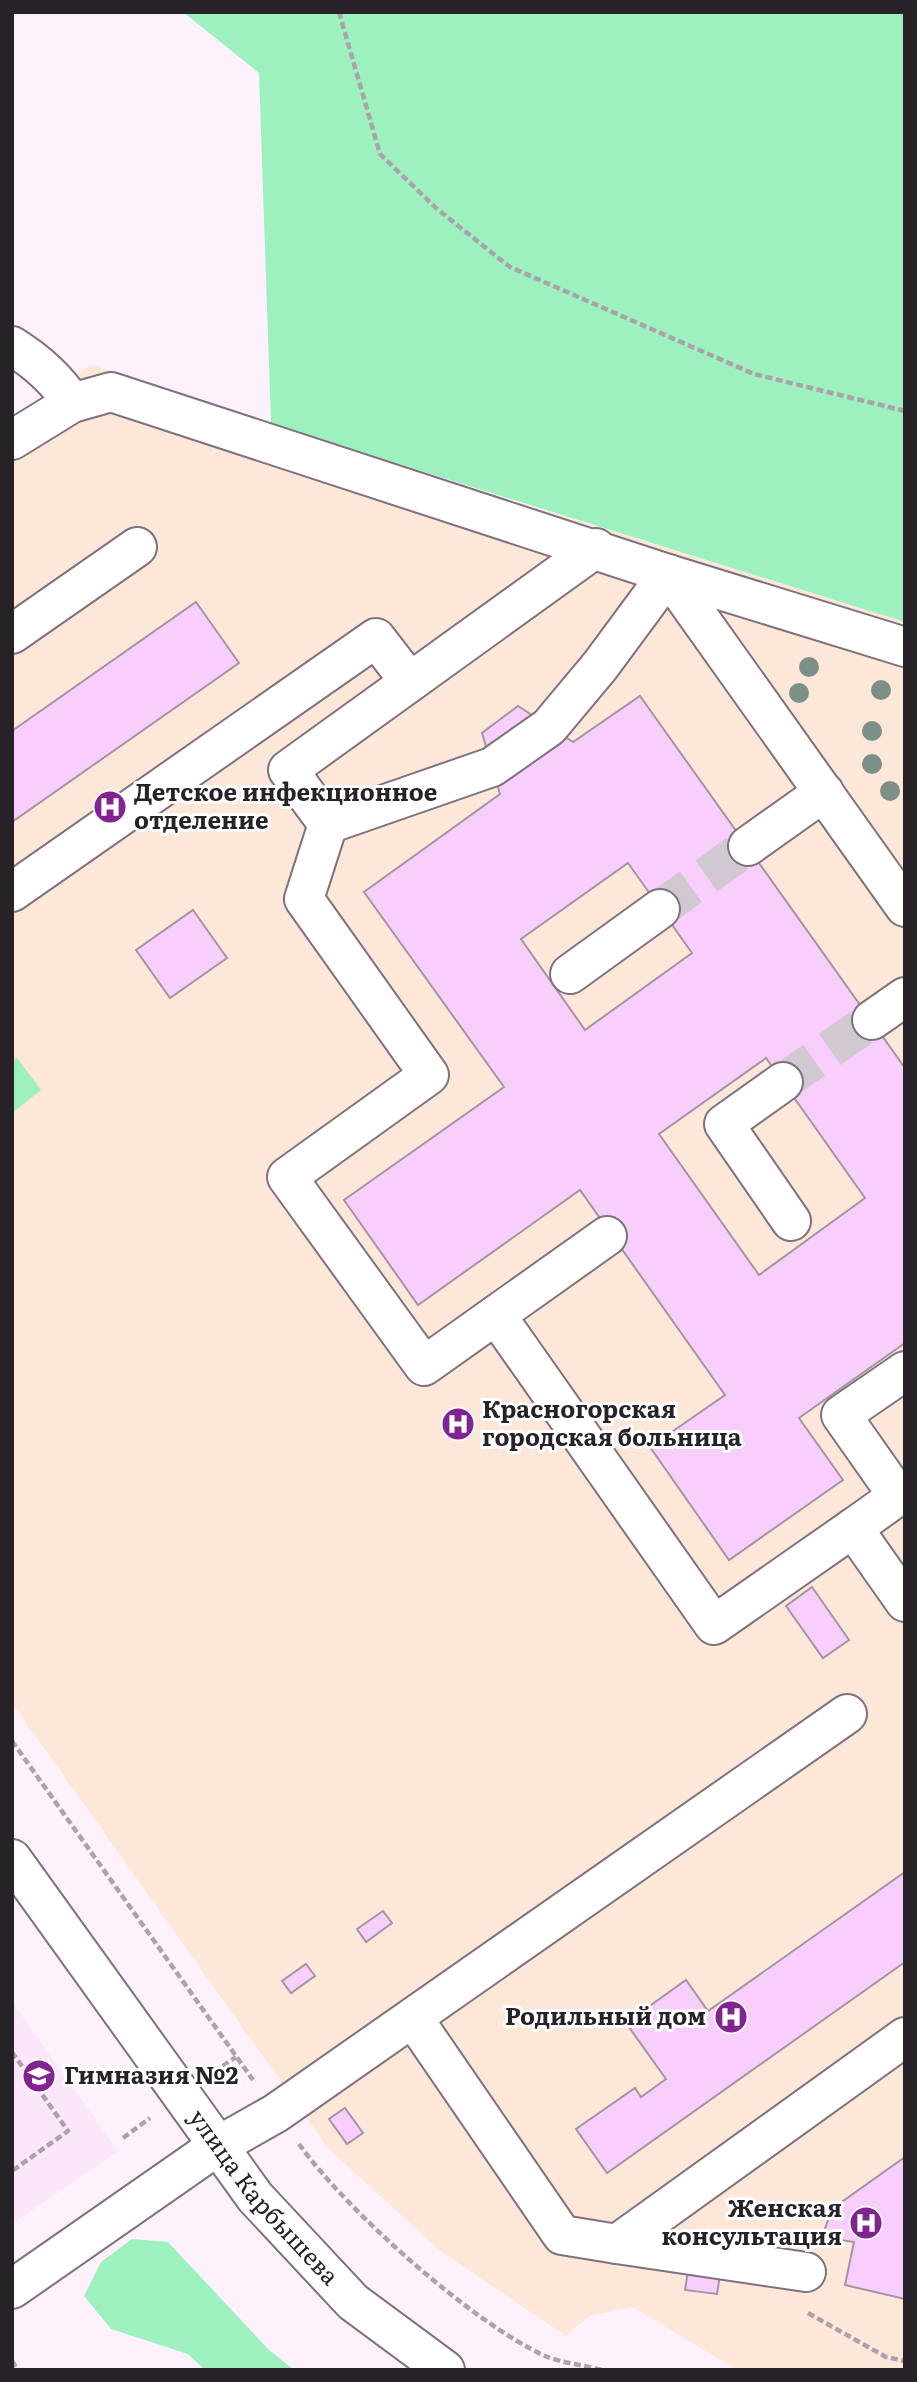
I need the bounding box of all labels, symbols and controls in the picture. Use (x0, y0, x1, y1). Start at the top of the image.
place label: Детское инфекционное отделение (134, 773, 437, 836)
hospital icon: Детское инфекционное отделение (91, 788, 129, 826)
place label: Красногорская городская больница (482, 1390, 742, 1453)
hospital icon: Красногорская городская больница (439, 1405, 477, 1443)
place label: Родильный дом (505, 1997, 706, 2032)
hospital icon: Родильный дом (712, 1998, 750, 2036)
place label: Гимназия №2 (64, 2056, 239, 2091)
school or university icon: Гимназия №2 (20, 2057, 58, 2095)
street label: улица Карбышева (182, 2101, 348, 2292)
place label: Женская консультация (661, 2189, 842, 2252)
hospital icon: Женская консультация (847, 2204, 885, 2242)

